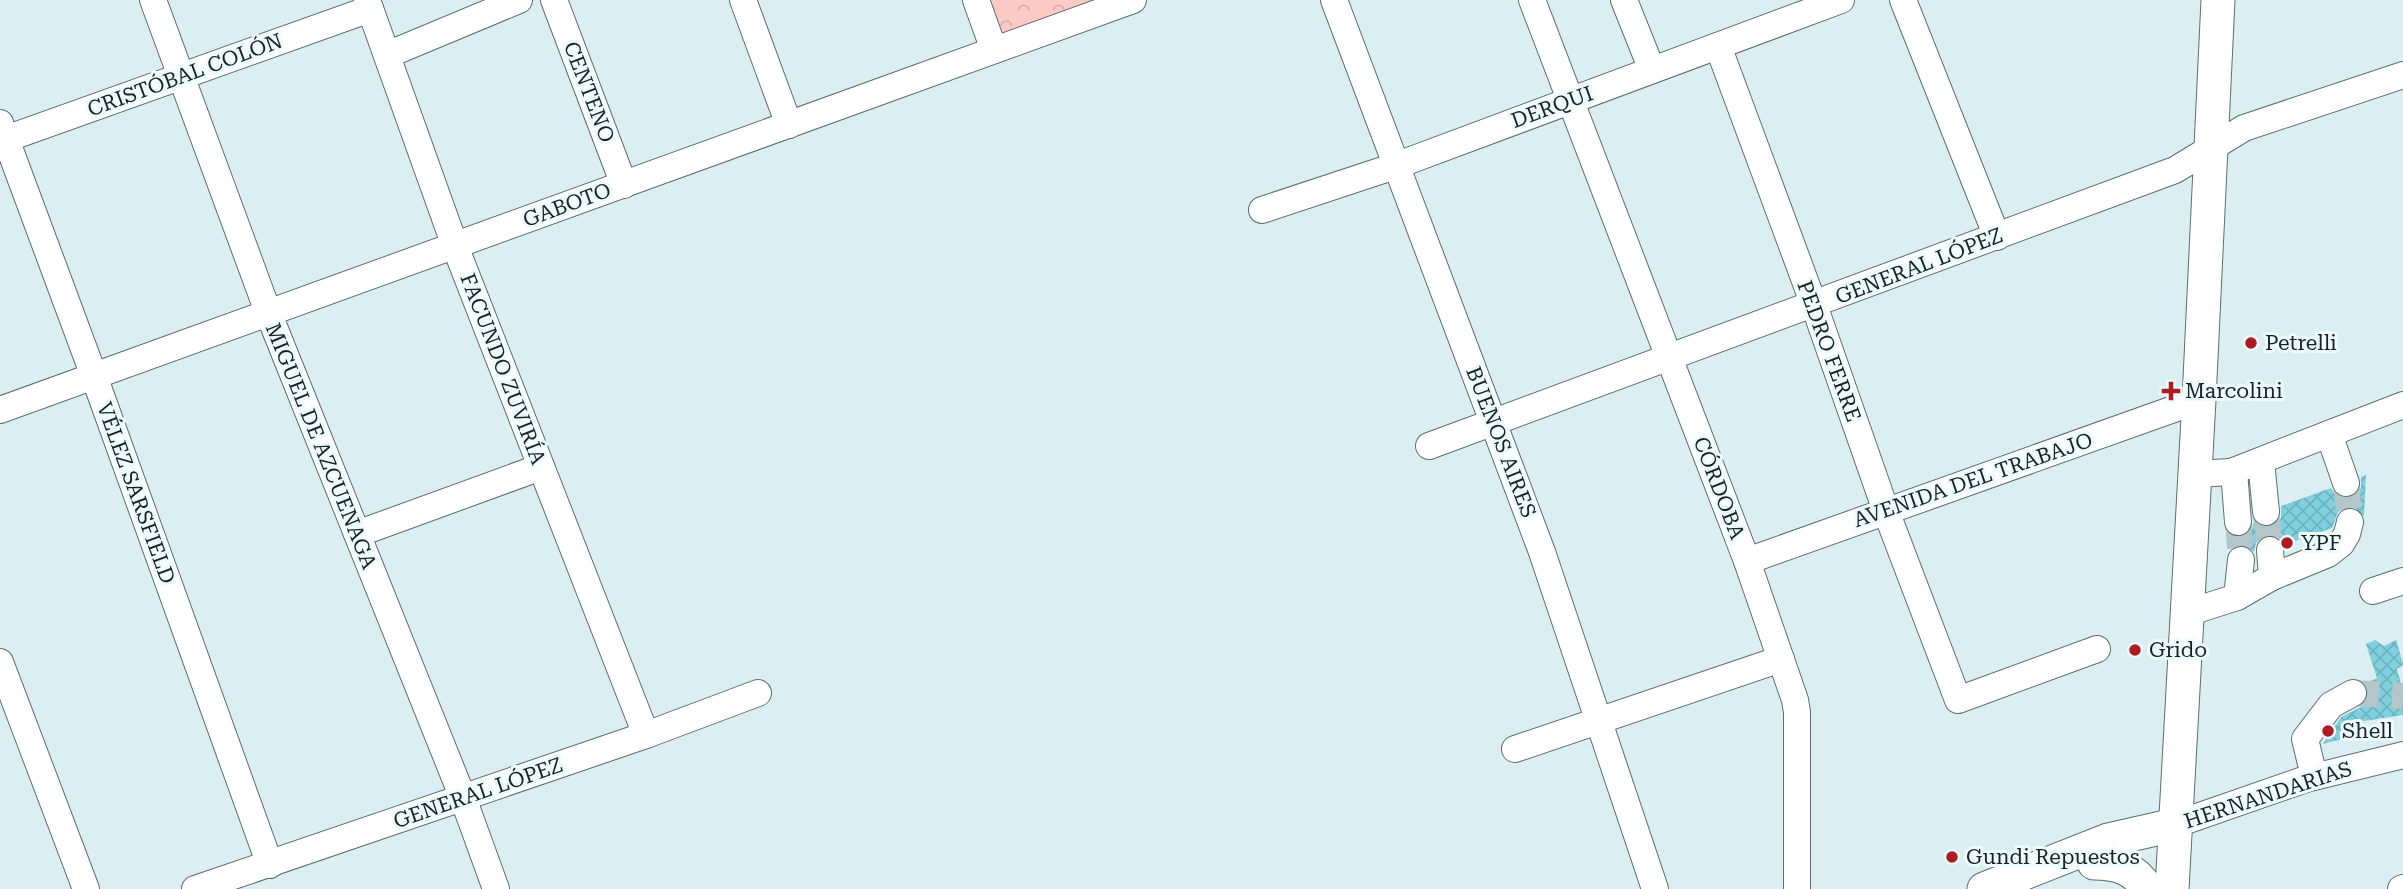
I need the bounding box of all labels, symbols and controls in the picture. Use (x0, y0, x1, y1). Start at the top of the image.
street label: CRISTÓBAL COLÓN (84, 28, 286, 121)
street label: CENTENO (559, 38, 619, 146)
street label: DERQUI (1508, 81, 1596, 133)
street label: GABOTO (520, 178, 614, 232)
street label: GENERAL LÓPEZ (1832, 222, 2006, 309)
street label: FACUNDO ZUVIRÍA (455, 270, 552, 468)
street label: PEDRO FERRE (1792, 277, 1866, 425)
street label: MIGUEL DE AZCUENAGA (261, 320, 382, 573)
place label: Petrelli (2265, 331, 2337, 355)
marker: Petrelli (2243, 335, 2259, 351)
street label: BUENOS AIRES (1461, 363, 1541, 521)
place label: Marcolini (2185, 379, 2283, 403)
marker: Marcolini (2163, 383, 2179, 399)
street label: VÉLEZ SARSFIELD (92, 399, 181, 587)
street label: AVENIDA DEL TRABAJO (1850, 428, 2096, 532)
street label: CÓRDOBA (1688, 433, 1751, 543)
place label: YPF (2301, 531, 2341, 555)
marker: YPF (2279, 535, 2295, 551)
place label: Grido (2149, 638, 2207, 662)
marker: Grido (2127, 642, 2143, 658)
place label: Shell (2342, 719, 2393, 743)
marker: Shell (2320, 723, 2336, 739)
street label: GENERAL LÓPEZ (390, 752, 566, 833)
street label: HERNANDARIAS (2181, 757, 2355, 833)
place label: Gundi Repuestos (1966, 845, 2140, 869)
marker: Gundi Repuestos (1944, 849, 1960, 865)

